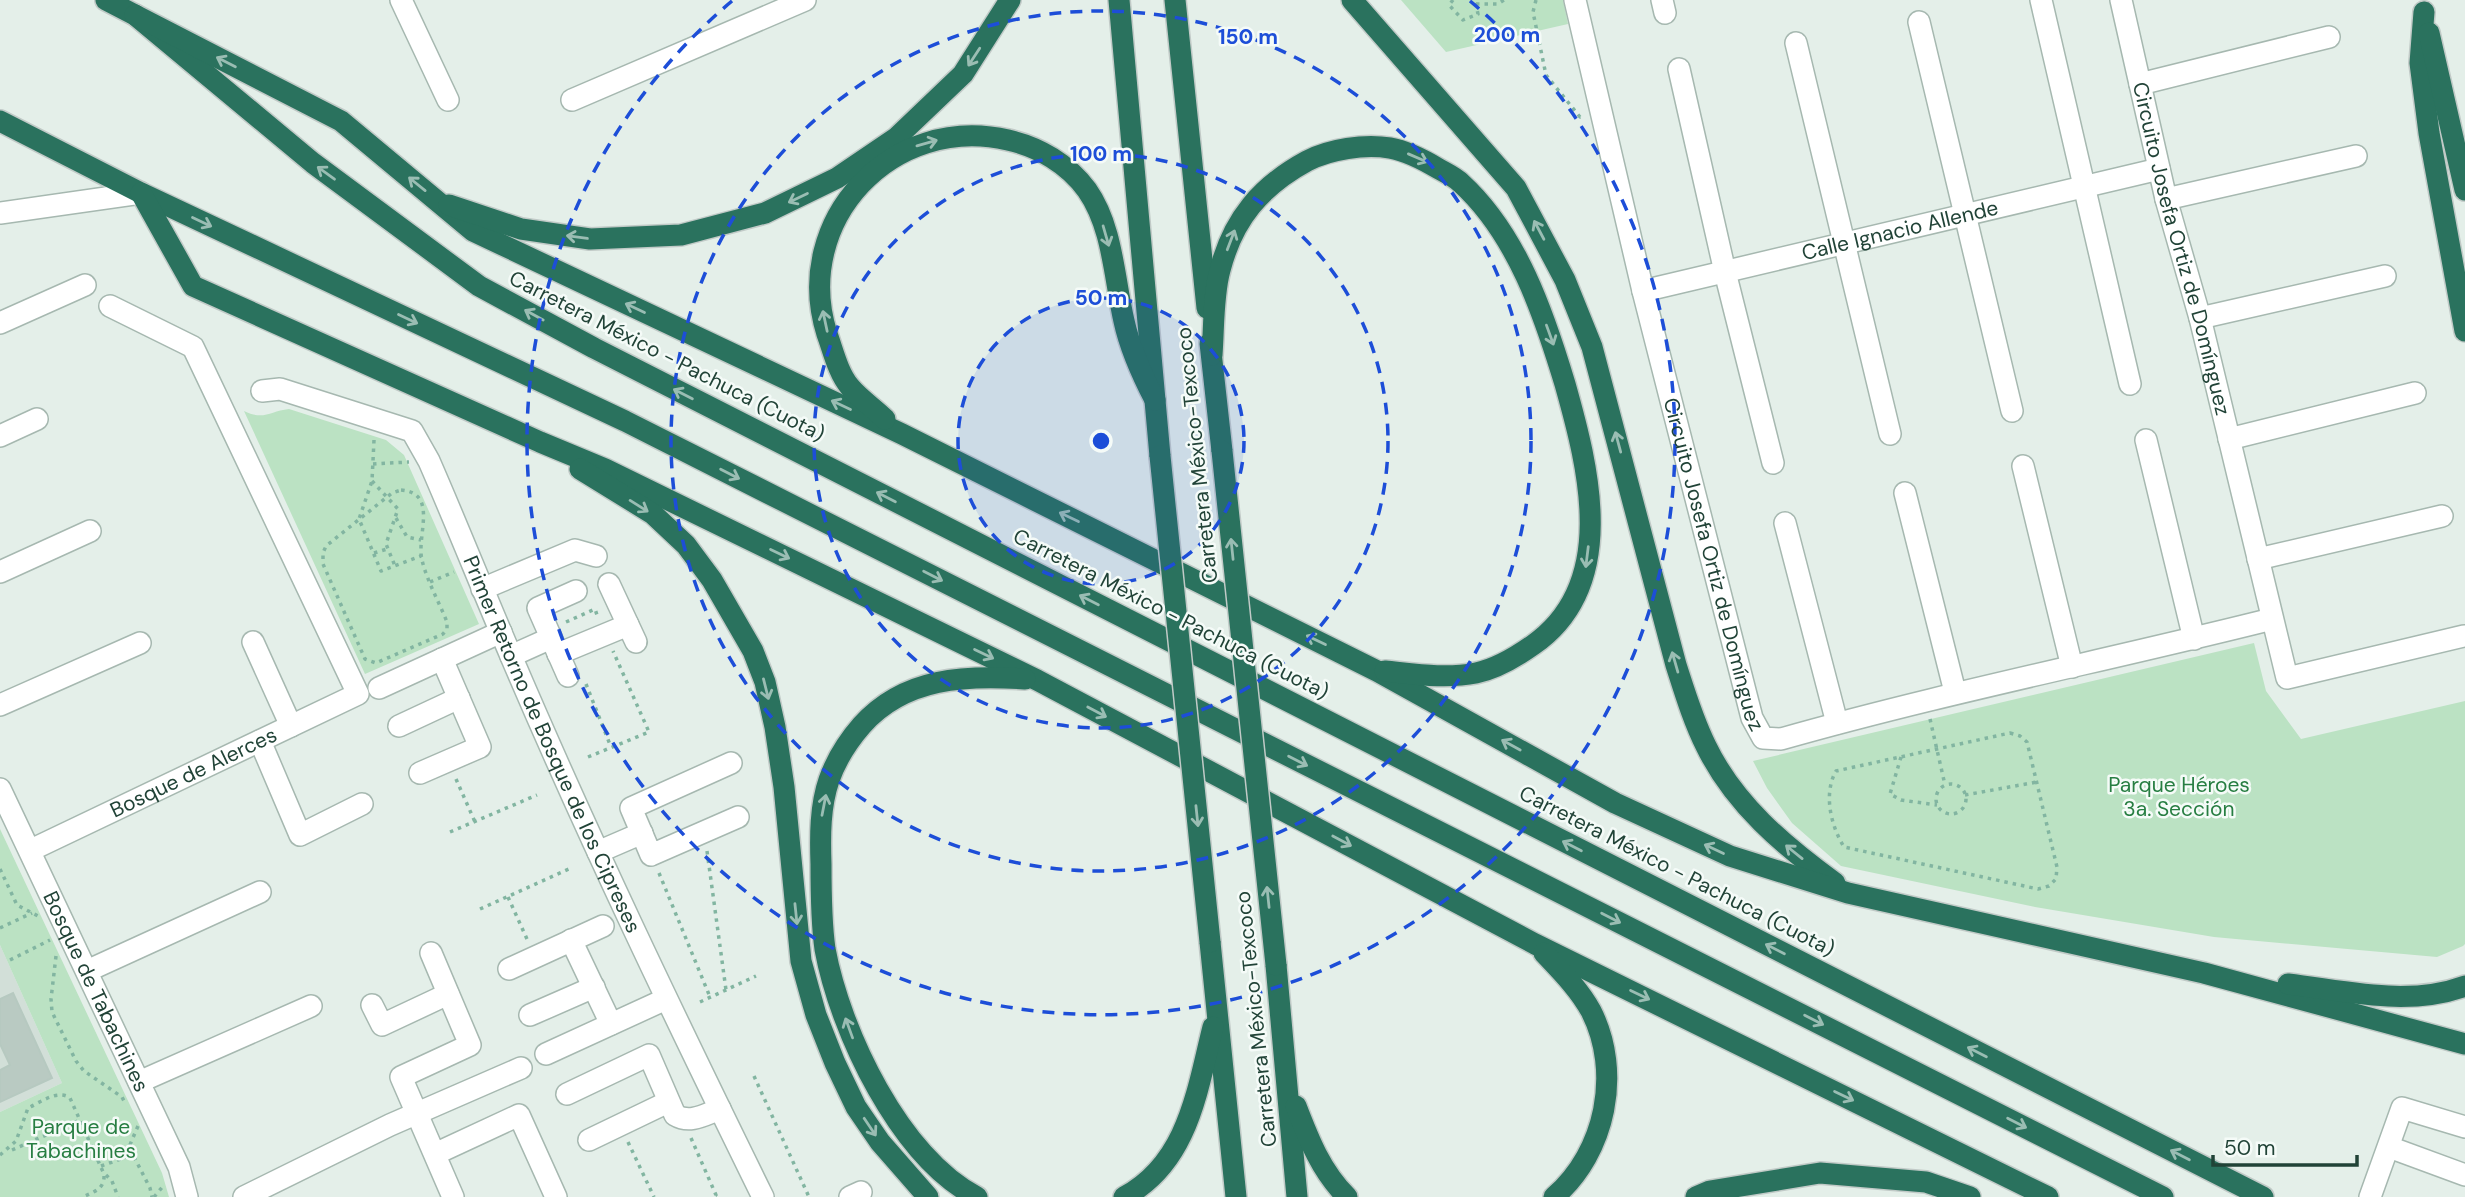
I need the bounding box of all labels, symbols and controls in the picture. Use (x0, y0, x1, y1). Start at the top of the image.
text: 200 m (1474, 21, 1540, 49)
text: 150 m (1218, 23, 1278, 51)
one-way arrow (966, 47, 980, 67)
one-way arrow (217, 55, 237, 69)
street label: Circuito Josefa Ortiz de Domínguez (2126, 79, 2237, 418)
one-way arrow (916, 136, 938, 149)
text: 100 m (1070, 140, 1132, 168)
one-way arrow (1406, 153, 1428, 166)
one-way arrow (317, 166, 336, 180)
one-way arrow (409, 176, 427, 192)
one-way arrow (788, 191, 809, 205)
street label: Calle Ignacio Allende (1799, 193, 2001, 267)
one-way arrow (191, 215, 212, 229)
one-way arrow (1532, 220, 1545, 241)
one-way arrow (1101, 225, 1114, 247)
one-way arrow (566, 230, 589, 243)
one-way arrow (1226, 230, 1238, 251)
street label: Carretera México - Pachuca (Cuota) (504, 264, 830, 448)
text: 50 m (1075, 284, 1127, 312)
one-way arrow (625, 300, 646, 314)
one-way arrow (524, 308, 544, 322)
one-way arrow (817, 310, 831, 333)
one-way arrow (397, 312, 418, 326)
one-way arrow (1544, 323, 1557, 345)
street label: Carretera México-Texcoco (1170, 326, 1224, 584)
one-way arrow (673, 386, 694, 400)
street label: Circuito Josefa Ortiz de Domínguez (1657, 395, 1770, 736)
one-way arrow (831, 398, 852, 411)
centre of rings (1089, 429, 1113, 453)
one-way arrow (1610, 432, 1623, 454)
one-way arrow (719, 467, 740, 481)
one-way arrow (876, 489, 897, 503)
one-way arrow (628, 499, 648, 513)
one-way arrow (1059, 509, 1079, 523)
street label: Carretera México - Pachuca (Cuota) (1008, 522, 1334, 706)
one-way arrow (1225, 538, 1238, 560)
one-way arrow (1581, 545, 1594, 568)
one-way arrow (769, 548, 790, 561)
street label: Primer Retorno de Bosque de los Cipreses (457, 552, 648, 937)
one-way arrow (922, 570, 943, 584)
one-way arrow (1079, 592, 1100, 606)
one-way arrow (1306, 633, 1327, 647)
one-way arrow (973, 648, 994, 661)
one-way arrow (1668, 652, 1681, 674)
one-way arrow (760, 677, 773, 700)
one-way arrow (1086, 706, 1107, 719)
street label: Bosque de Alerces (105, 721, 281, 824)
one-way arrow (1501, 738, 1522, 751)
one-way arrow (1287, 754, 1308, 768)
park label: Parque Héroes 3a. Sección (2108, 771, 2250, 823)
street label: Carretera México - Pachuca (Cuota) (1514, 779, 1840, 963)
one-way arrow (818, 794, 832, 817)
one-way arrow (1191, 804, 1204, 827)
one-way arrow (1331, 835, 1352, 848)
one-way arrow (1562, 838, 1583, 852)
one-way arrow (1704, 841, 1725, 855)
one-way arrow (1785, 844, 1803, 860)
street label: Bosque de Tabachines (36, 886, 155, 1096)
one-way arrow (1262, 886, 1275, 909)
street label: Carretera México-Texcoco (1229, 890, 1283, 1148)
one-way arrow (790, 902, 803, 925)
one-way arrow (1600, 912, 1621, 926)
one-way arrow (1765, 941, 1786, 955)
one-way arrow (1629, 989, 1650, 1003)
one-way arrow (1803, 1014, 1824, 1028)
one-way arrow (842, 1018, 854, 1040)
one-way arrow (1967, 1044, 1988, 1058)
one-way arrow (1833, 1090, 1854, 1104)
park label: Parque de Tabachines (26, 1113, 136, 1165)
one-way arrow (2006, 1116, 2027, 1130)
one-way arrow (863, 1117, 877, 1136)
scale bar (2213, 1124, 2356, 1168)
text: 50 m (2224, 1134, 2275, 1162)
one-way arrow (2170, 1148, 2191, 1161)

